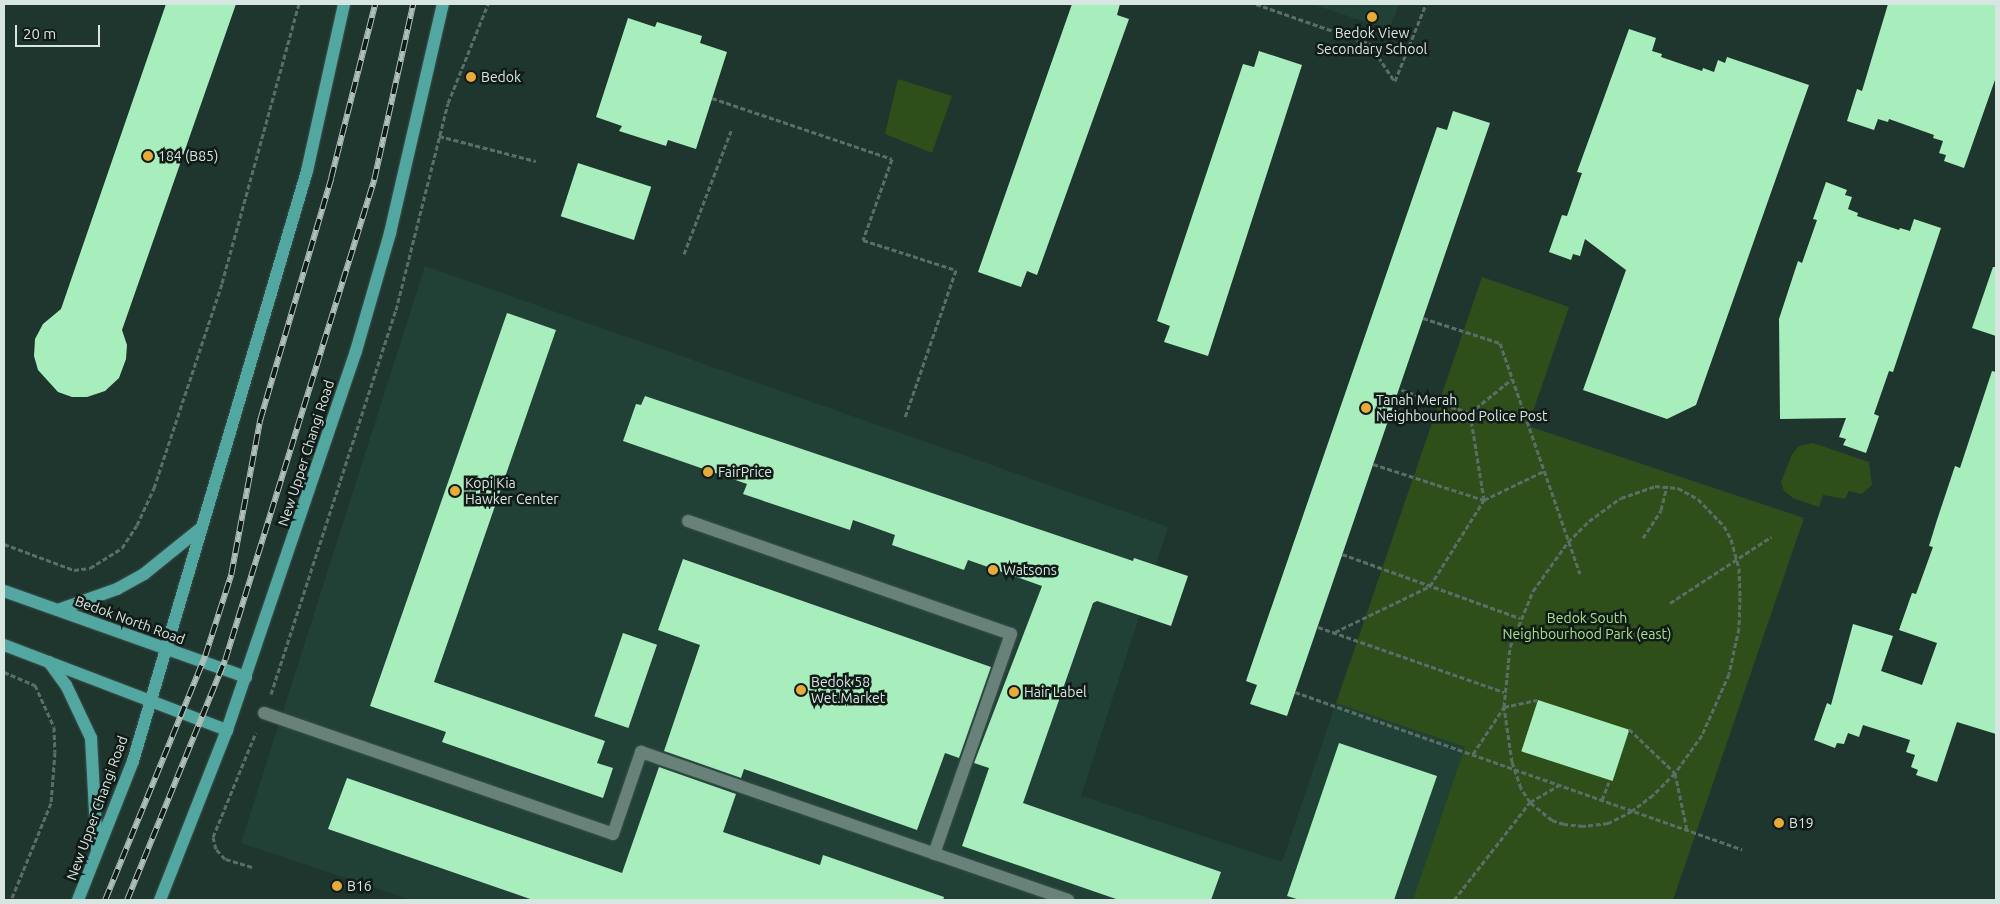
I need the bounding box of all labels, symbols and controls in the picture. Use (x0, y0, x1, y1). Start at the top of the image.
marker: Bedok View Secondary School (1366, 11, 1378, 23)
scale bar (18, 15, 102, 47)
text: 20 m (23, 25, 56, 42)
place label: Bedok View Secondary School (1317, 25, 1427, 58)
place label: Bedok (481, 69, 521, 85)
marker: Bedok (465, 71, 477, 83)
place label: 184 (B85) (158, 148, 218, 164)
marker: 184 (B85) (142, 150, 154, 162)
street label: New Upper Changi Road (274, 378, 338, 528)
place label: Tanah Merah Neighbourhood Police Post (1376, 392, 1547, 424)
marker: Tanah Merah Neighbourhood Police Post (1360, 402, 1372, 414)
place label: FairPrice (718, 464, 772, 480)
marker: FairPrice (702, 466, 714, 478)
place label: Kopi Kia Hawker Center (465, 475, 559, 508)
marker: Kopi Kia Hawker Center (449, 485, 461, 497)
place label: Watsons (1003, 562, 1057, 578)
marker: Watsons (987, 564, 999, 576)
street label: Bedok North Road (73, 592, 187, 648)
park label: Bedok South Neighbourhood Park (east) (1503, 610, 1671, 642)
place label: Bedok 58 Wet.Market (811, 674, 885, 706)
marker: Bedok 58 Wet.Market (795, 684, 807, 696)
place label: Hair Label (1024, 684, 1087, 700)
marker: Hair Label (1008, 686, 1020, 698)
street label: New Upper Changi Road (63, 733, 131, 883)
place label: B19 (1789, 815, 1814, 831)
marker: B19 (1773, 817, 1785, 829)
place label: B16 (347, 878, 372, 894)
marker: B16 (331, 880, 343, 892)

